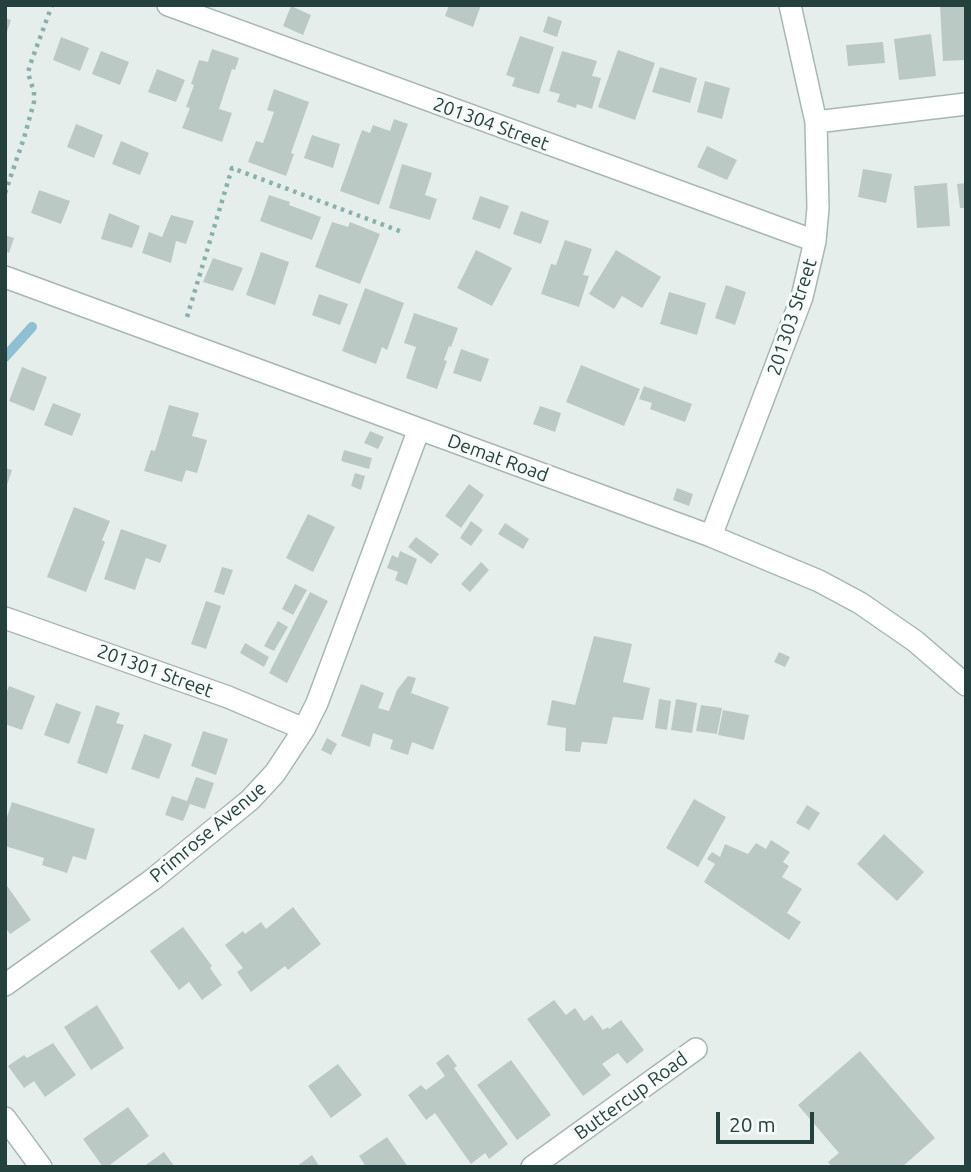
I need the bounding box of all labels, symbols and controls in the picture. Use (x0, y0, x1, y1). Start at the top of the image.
street label: 201304 Street (430, 92, 552, 156)
street label: 201303 Street (762, 256, 822, 378)
street label: Demat Road (444, 429, 552, 487)
street label: 201301 Street (94, 639, 216, 703)
street label: Primrose Avenue (145, 777, 271, 887)
street label: Buttercup Road (570, 1047, 692, 1145)
scale bar (719, 1098, 817, 1142)
text: 20 m (729, 1112, 776, 1136)

